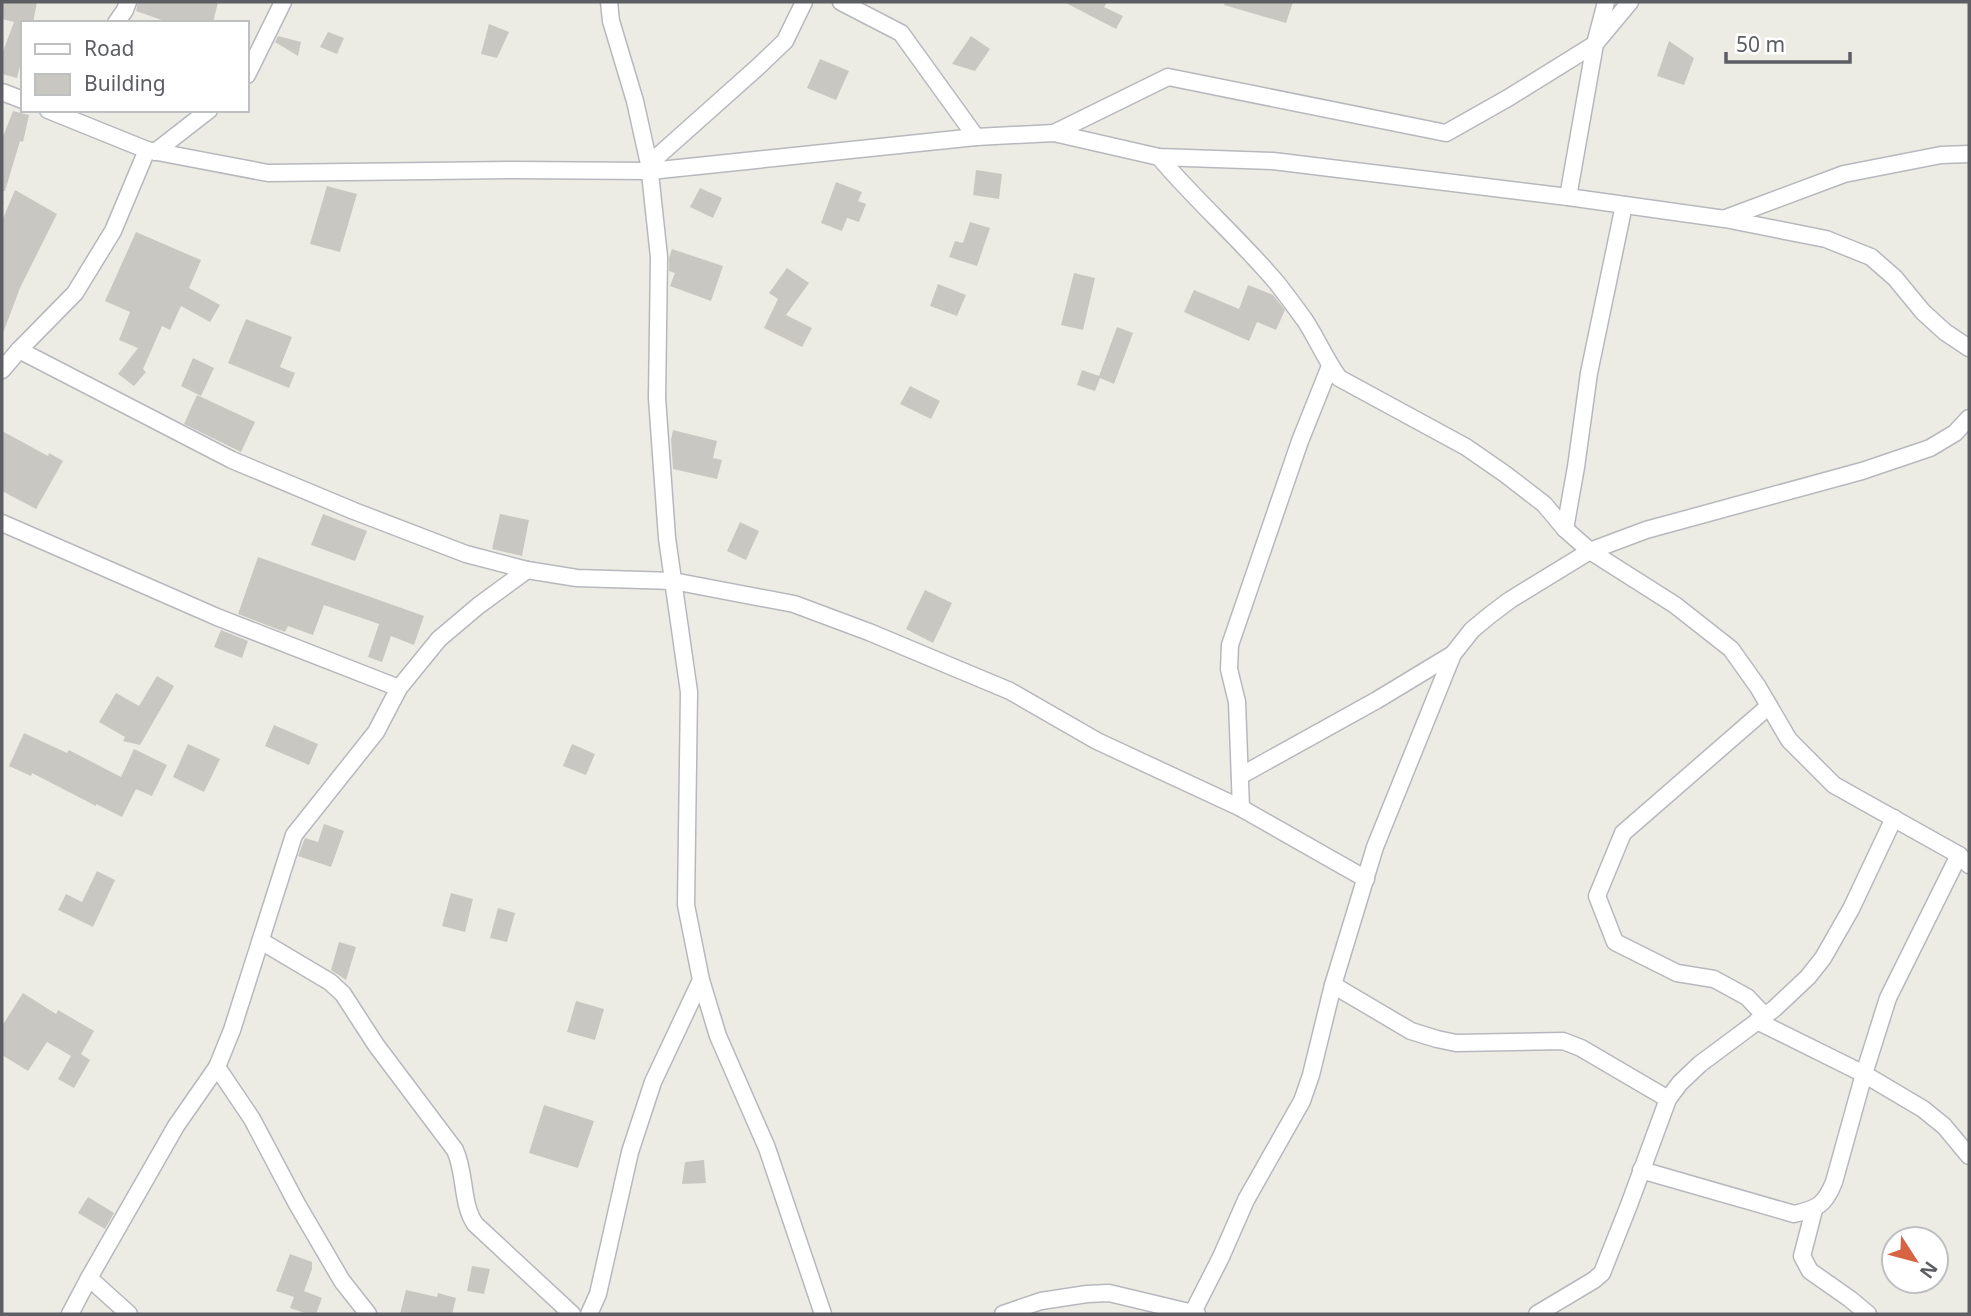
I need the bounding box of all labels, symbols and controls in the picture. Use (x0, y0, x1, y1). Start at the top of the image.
legend (21, 21, 248, 112)
scale bar (1726, 21, 1850, 65)
text: 50 m (1736, 30, 1785, 58)
text: Road (84, 34, 134, 62)
text: Building (84, 69, 166, 97)
north arrow (1880, 1225, 1950, 1295)
text: N (1914, 1256, 1944, 1284)

